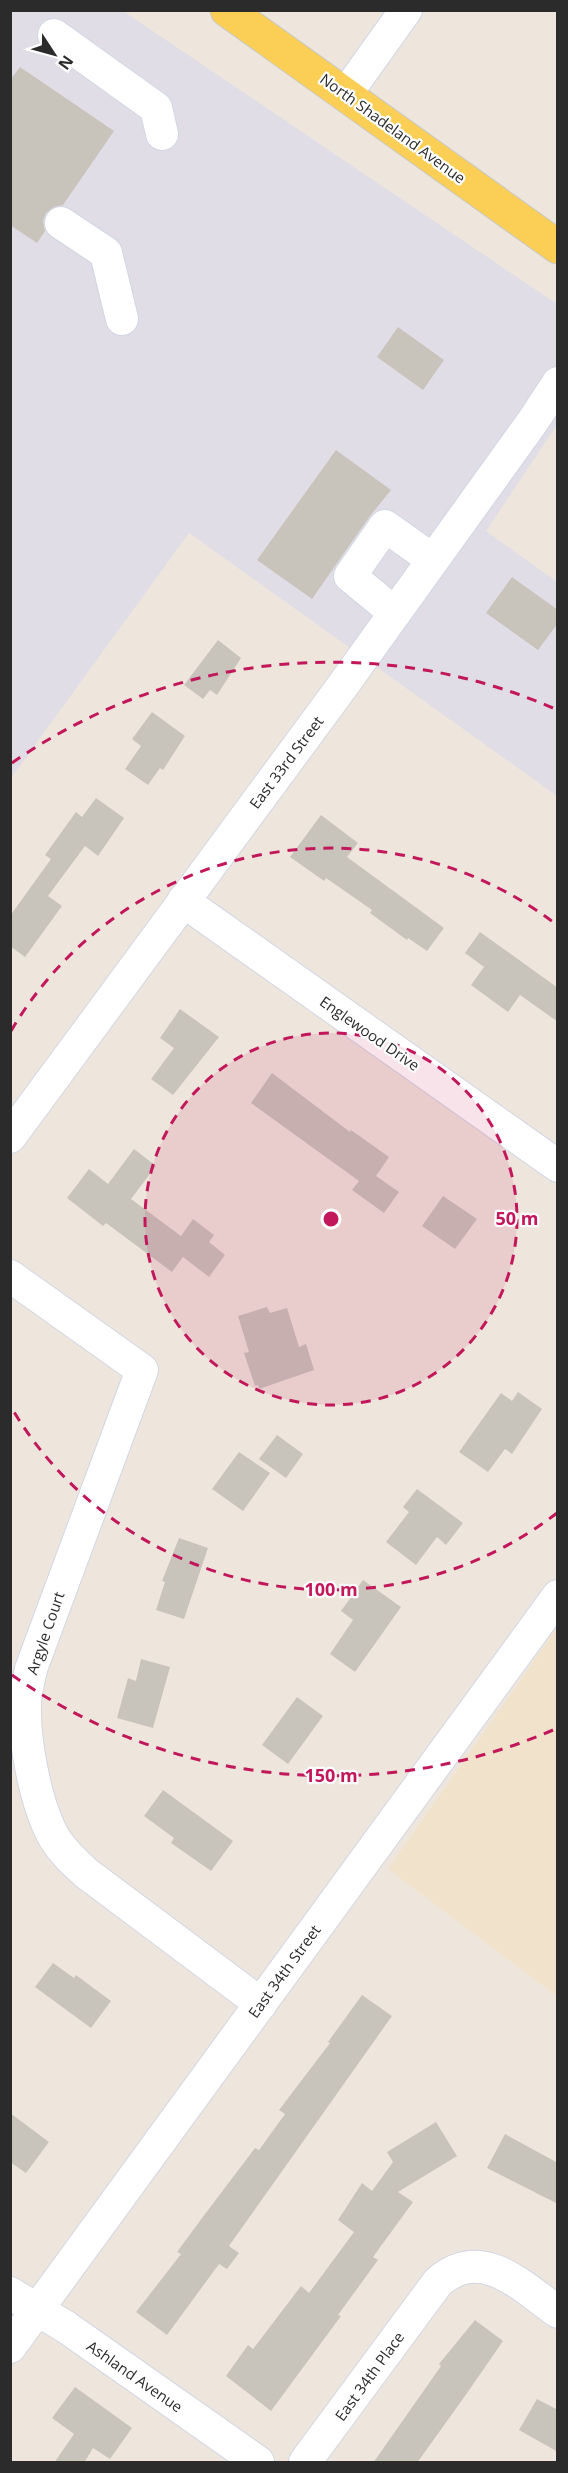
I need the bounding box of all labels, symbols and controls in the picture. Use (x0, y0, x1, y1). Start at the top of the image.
north arrow (24, 24, 84, 84)
text: N (53, 51, 79, 75)
street label: North Shadeland Avenue (316, 69, 470, 187)
street label: East 33rd Street (245, 712, 327, 812)
street label: Englewood Drive (316, 991, 424, 1075)
text: 50 m (496, 1206, 538, 1230)
centre of rings (321, 1209, 341, 1229)
text: 100 m (304, 1577, 358, 1601)
street label: Argyle Court (21, 1589, 69, 1677)
text: 150 m (304, 1763, 358, 1787)
street label: East 34th Street (243, 1920, 325, 2022)
street label: East 34th Place (330, 2327, 408, 2425)
street label: Ashland Avenue (83, 2336, 187, 2416)

